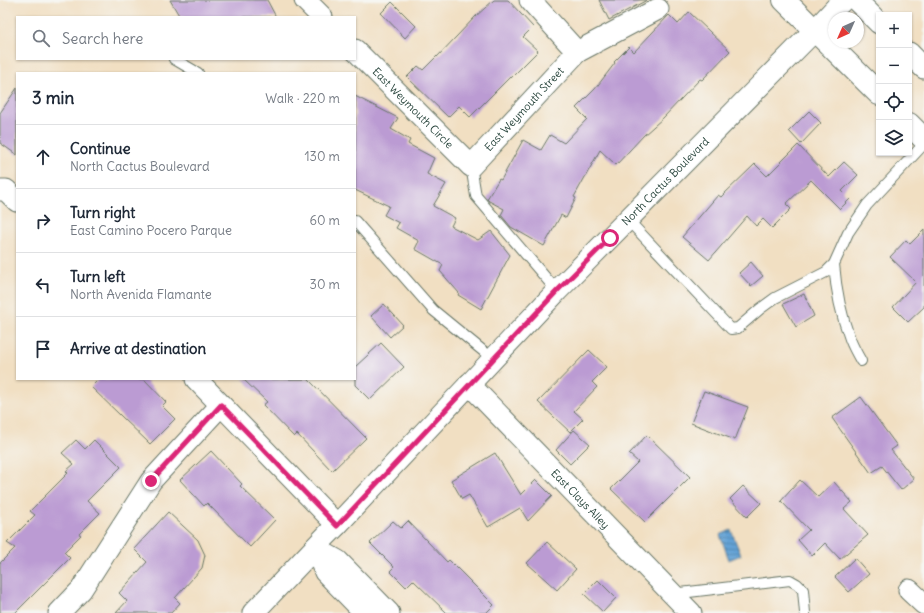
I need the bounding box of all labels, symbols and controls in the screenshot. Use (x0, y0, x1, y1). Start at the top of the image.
north arrow (828, 12, 864, 48)
map controls (876, 12, 912, 156)
button: + (876, 12, 912, 48)
search box (16, 16, 356, 60)
icon: search (30, 27, 52, 49)
text: Search here (62, 29, 143, 48)
button: − (876, 48, 912, 84)
street label: East Weymouth Street (481, 64, 567, 154)
street label: East Weymouth Circle (370, 65, 456, 151)
button: locate (876, 84, 912, 120)
text: 3 min (32, 87, 74, 109)
text: Walk · 220 m (265, 90, 340, 107)
button: layers (876, 120, 912, 156)
street label: North Cactus Boulevard (619, 134, 712, 228)
text: Continue (70, 139, 131, 158)
icon: ahead (32, 146, 54, 168)
text: 130 m (304, 148, 340, 165)
text: North Cactus Boulevard (70, 158, 210, 175)
text: Turn right (70, 203, 135, 222)
icon: right (32, 210, 54, 232)
text: 60 m (309, 212, 340, 229)
text: East Camino Pocero Parque (70, 222, 232, 239)
route start (601, 229, 619, 247)
text: Turn left (70, 267, 125, 286)
icon: left (32, 274, 54, 296)
text: 30 m (310, 276, 340, 293)
text: North Avenida Flamante (70, 286, 212, 303)
icon: arrive (32, 338, 54, 360)
text: Arrive at destination (70, 339, 206, 358)
street label: East Clays Alley (548, 466, 613, 532)
route end (142, 472, 160, 490)

